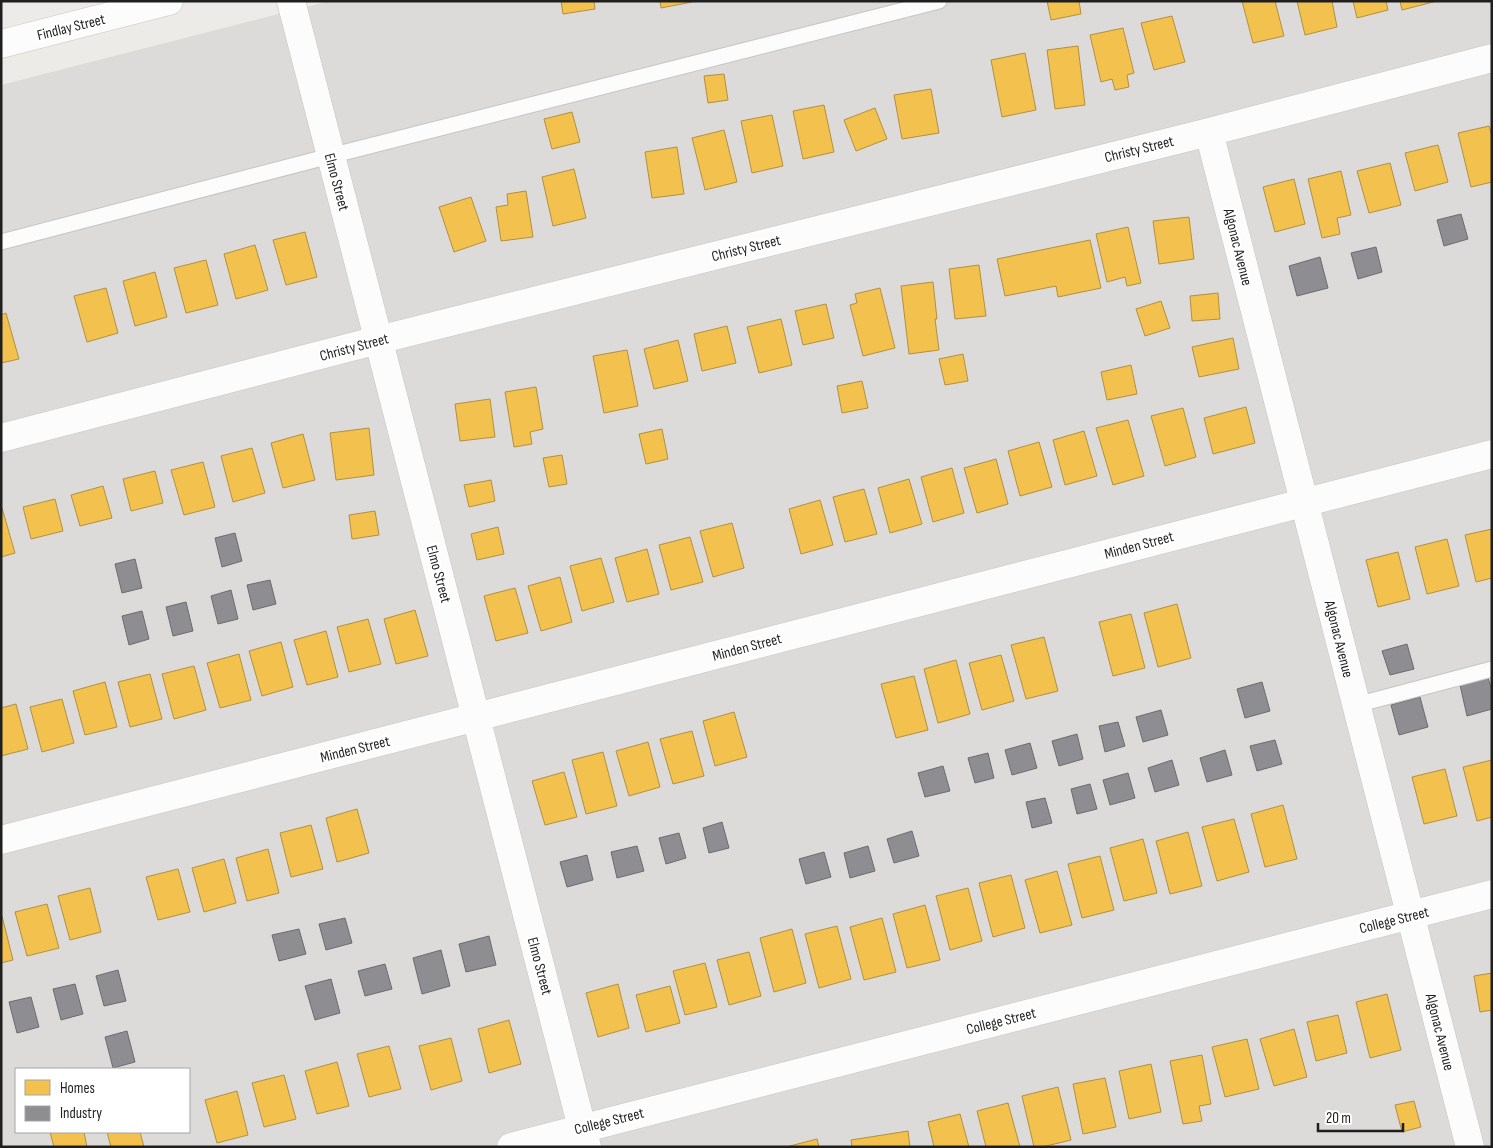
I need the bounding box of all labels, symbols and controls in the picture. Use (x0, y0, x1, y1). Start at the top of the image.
street label: Findlay Street (35, 10, 108, 45)
street label: Christy Street (1103, 132, 1176, 167)
street label: Elmo Street (320, 151, 353, 213)
street label: Algonac Avenue (1219, 206, 1256, 288)
street label: Christy Street (710, 231, 783, 266)
street label: Christy Street (318, 329, 391, 366)
street label: Minden Street (1102, 527, 1176, 564)
street label: Elmo Street (422, 543, 455, 605)
street label: Algonac Avenue (1320, 598, 1357, 680)
street label: Minden Street (710, 629, 784, 666)
street label: Minden Street (318, 732, 392, 767)
street label: College Street (1357, 903, 1431, 938)
street label: Elmo Street (523, 935, 556, 997)
street label: Algonac Avenue (1421, 991, 1458, 1073)
street label: College Street (964, 1004, 1038, 1039)
legend (15, 1068, 190, 1133)
text: Homes (60, 1079, 95, 1098)
scale bar (1318, 1100, 1403, 1132)
text: Industry (60, 1104, 102, 1123)
street label: College Street (572, 1104, 646, 1139)
text: 20 m (1326, 1109, 1351, 1128)

